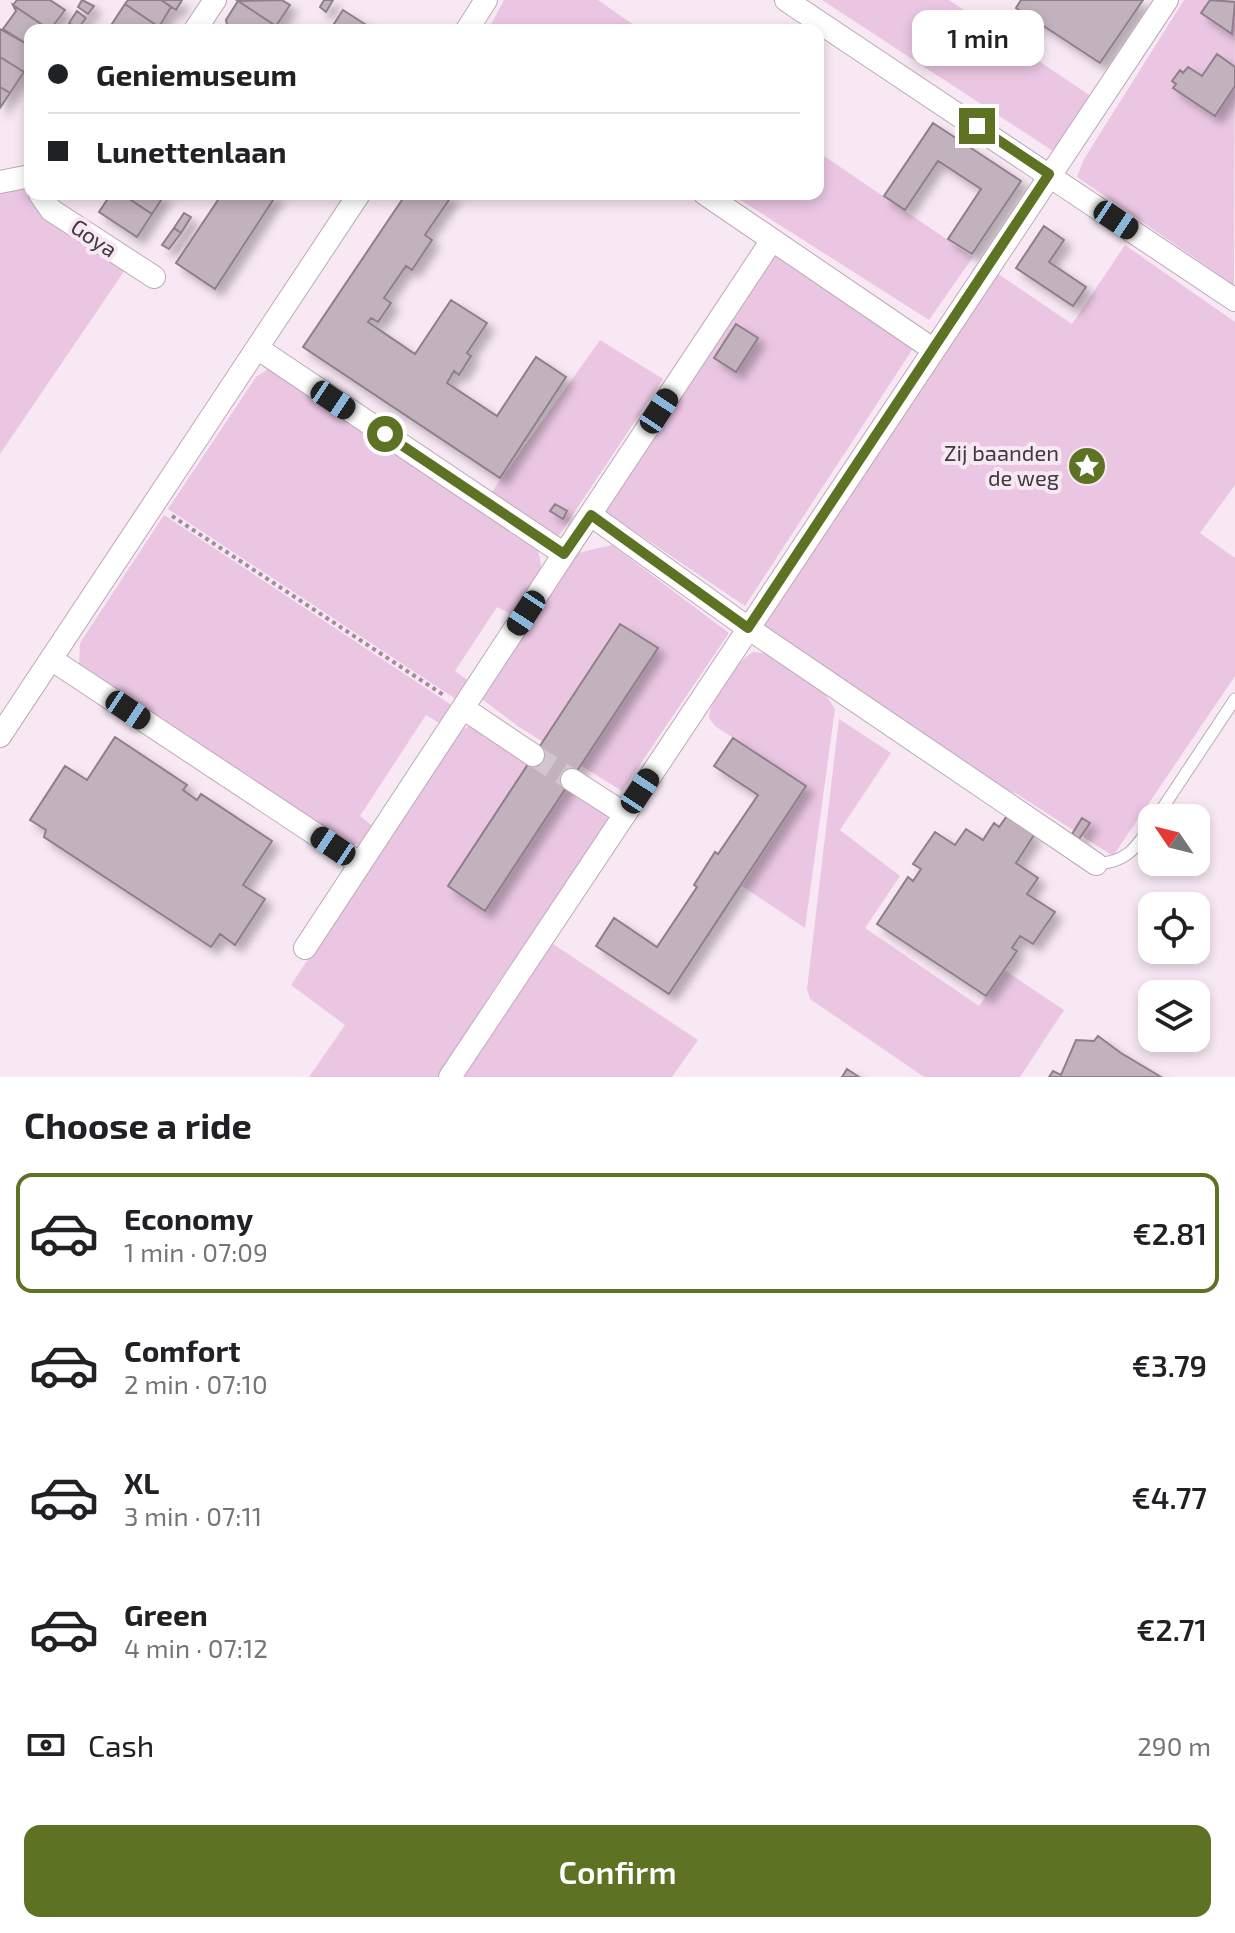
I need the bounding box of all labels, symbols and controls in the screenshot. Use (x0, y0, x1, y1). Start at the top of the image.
callout: 1 min (911, 10, 1043, 66)
text: 1 min (947, 22, 1009, 53)
text: Geniemuseum (96, 56, 297, 92)
route end (959, 108, 995, 144)
text: Lunettenlaan (96, 133, 286, 169)
car (1089, 197, 1143, 243)
street label: Goya (67, 212, 122, 262)
car (306, 377, 360, 423)
car (636, 384, 682, 438)
route start (367, 416, 403, 452)
place label: Zij baanden de weg (944, 439, 1059, 490)
place icon: Zij baanden de weg (1066, 445, 1108, 487)
car (503, 586, 549, 640)
car (101, 687, 155, 733)
car (617, 764, 663, 818)
north arrow (1138, 804, 1210, 876)
map controls (1138, 804, 1210, 1052)
car (306, 823, 360, 869)
button: locate (1138, 892, 1210, 964)
button: layers (1138, 980, 1210, 1052)
text: Choose a ride (24, 1103, 252, 1146)
icon: car (28, 1197, 100, 1269)
text: Economy (124, 1200, 253, 1236)
text: €2.81 (1132, 1215, 1207, 1251)
text: 1 min · 07:09 (124, 1236, 268, 1267)
icon: car (28, 1329, 100, 1401)
text: Comfort (124, 1332, 241, 1368)
text: €3.79 (1132, 1347, 1207, 1383)
text: 2 min · 07:10 (124, 1368, 268, 1399)
icon: car (28, 1461, 100, 1533)
text: XL (124, 1464, 159, 1500)
text: €4.77 (1132, 1479, 1207, 1515)
text: 3 min · 07:11 (124, 1500, 262, 1531)
icon: car (28, 1593, 100, 1665)
text: Green (124, 1596, 208, 1632)
text: €2.71 (1136, 1611, 1207, 1647)
text: 4 min · 07:12 (124, 1632, 268, 1663)
icon: cash (24, 1723, 68, 1767)
text: Cash (88, 1727, 154, 1763)
text: 290 m (1137, 1730, 1211, 1761)
button: Confirm (24, 1825, 1211, 1917)

